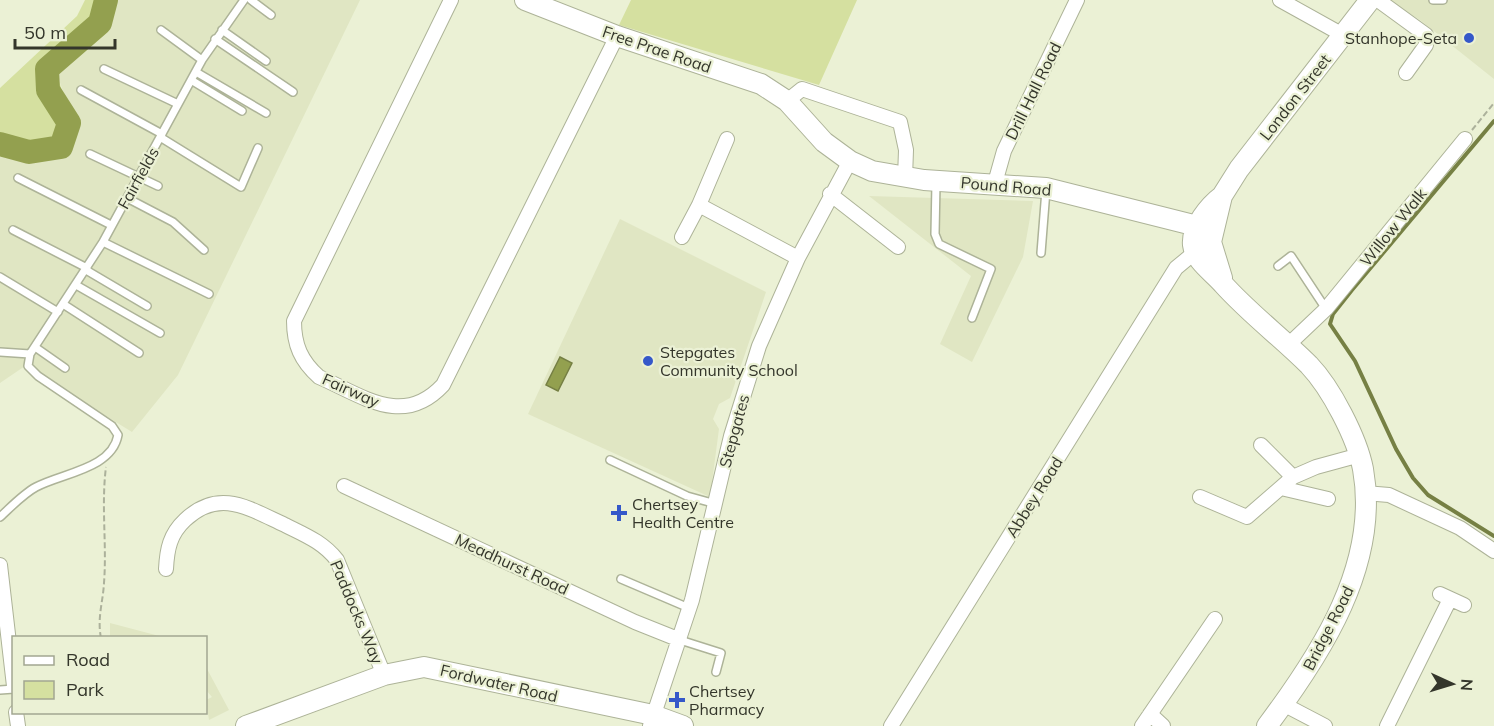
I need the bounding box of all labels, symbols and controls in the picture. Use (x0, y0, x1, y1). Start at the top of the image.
scale bar (15, 12, 116, 50)
text: 50 m (24, 21, 66, 44)
street label: Free Prae Road (600, 21, 714, 77)
place label: Stanhope-Seta (1345, 28, 1457, 48)
marker: Stanhope-Seta (1462, 31, 1476, 45)
street label: Drill Hall Road (1001, 39, 1065, 143)
street label: London Street (1255, 50, 1335, 144)
street label: Fairfields (113, 144, 163, 212)
street label: Pound Road (960, 172, 1052, 200)
street label: Willow Walk (1355, 183, 1431, 270)
place label: Stepgates Community School (660, 342, 798, 380)
marker: Stepgates Community School (641, 354, 655, 368)
street label: Fairway (319, 369, 383, 412)
street label: Stepgates (715, 392, 753, 470)
street label: Abbey Road (1001, 453, 1067, 541)
place label: Chertsey Health Centre (632, 494, 734, 532)
marker: Chertsey Health Centre (610, 504, 628, 522)
street label: Meadhurst Road (452, 529, 572, 599)
street label: Paddocks Way (326, 557, 388, 667)
street label: Bridge Road (1298, 583, 1358, 673)
legend (12, 636, 207, 714)
text: Road (66, 648, 110, 671)
north arrow (1422, 654, 1482, 714)
street label: Fordwater Road (438, 660, 560, 706)
text: Park (66, 678, 105, 701)
text: N (1457, 678, 1477, 692)
place label: Chertsey Pharmacy (689, 681, 765, 719)
marker: Chertsey Pharmacy (670, 693, 684, 707)

